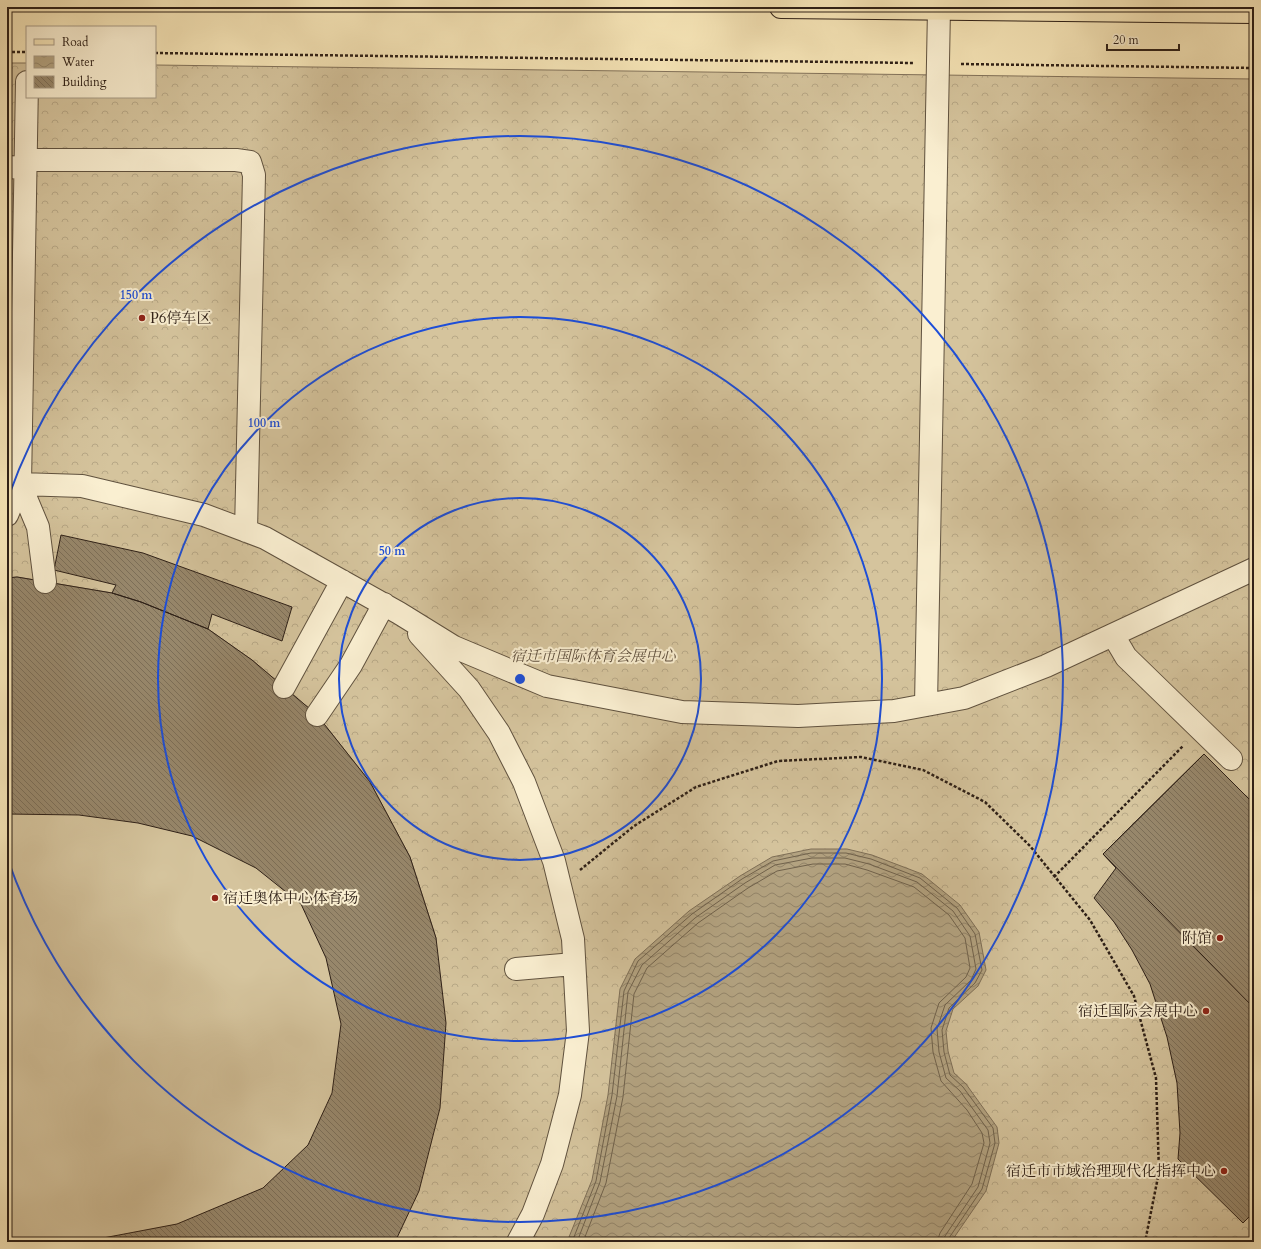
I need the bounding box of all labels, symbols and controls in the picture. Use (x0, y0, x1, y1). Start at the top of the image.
legend (26, 26, 156, 98)
scale bar (1107, 26, 1179, 52)
text: 20 m (1113, 32, 1140, 48)
text: Road (62, 34, 89, 50)
text: Water (61, 54, 95, 70)
text: Building (62, 74, 107, 90)
text: 150 m (120, 287, 153, 303)
place label: P6停车区 (150, 308, 212, 328)
marker: P6停车区 (137, 313, 147, 323)
text: 100 m (248, 415, 281, 431)
text: 50 m (379, 543, 406, 559)
park label: 宿迁市国际体育会展中心 (510, 646, 676, 666)
centre of rings (513, 672, 527, 686)
place label: 宿迁奥体中心体育场 (223, 888, 358, 908)
marker: 宿迁奥体中心体育场 (210, 893, 220, 903)
place label: 附馆 (1182, 928, 1212, 948)
marker: 附馆 (1215, 933, 1225, 943)
place label: 宿迁国际会展中心 (1078, 1001, 1198, 1021)
marker: 宿迁国际会展中心 (1201, 1006, 1211, 1016)
place label: 宿迁市市域治理现代化指挥中心 (1006, 1161, 1216, 1181)
marker: 宿迁市市域治理现代化指挥中心 (1219, 1166, 1229, 1176)

